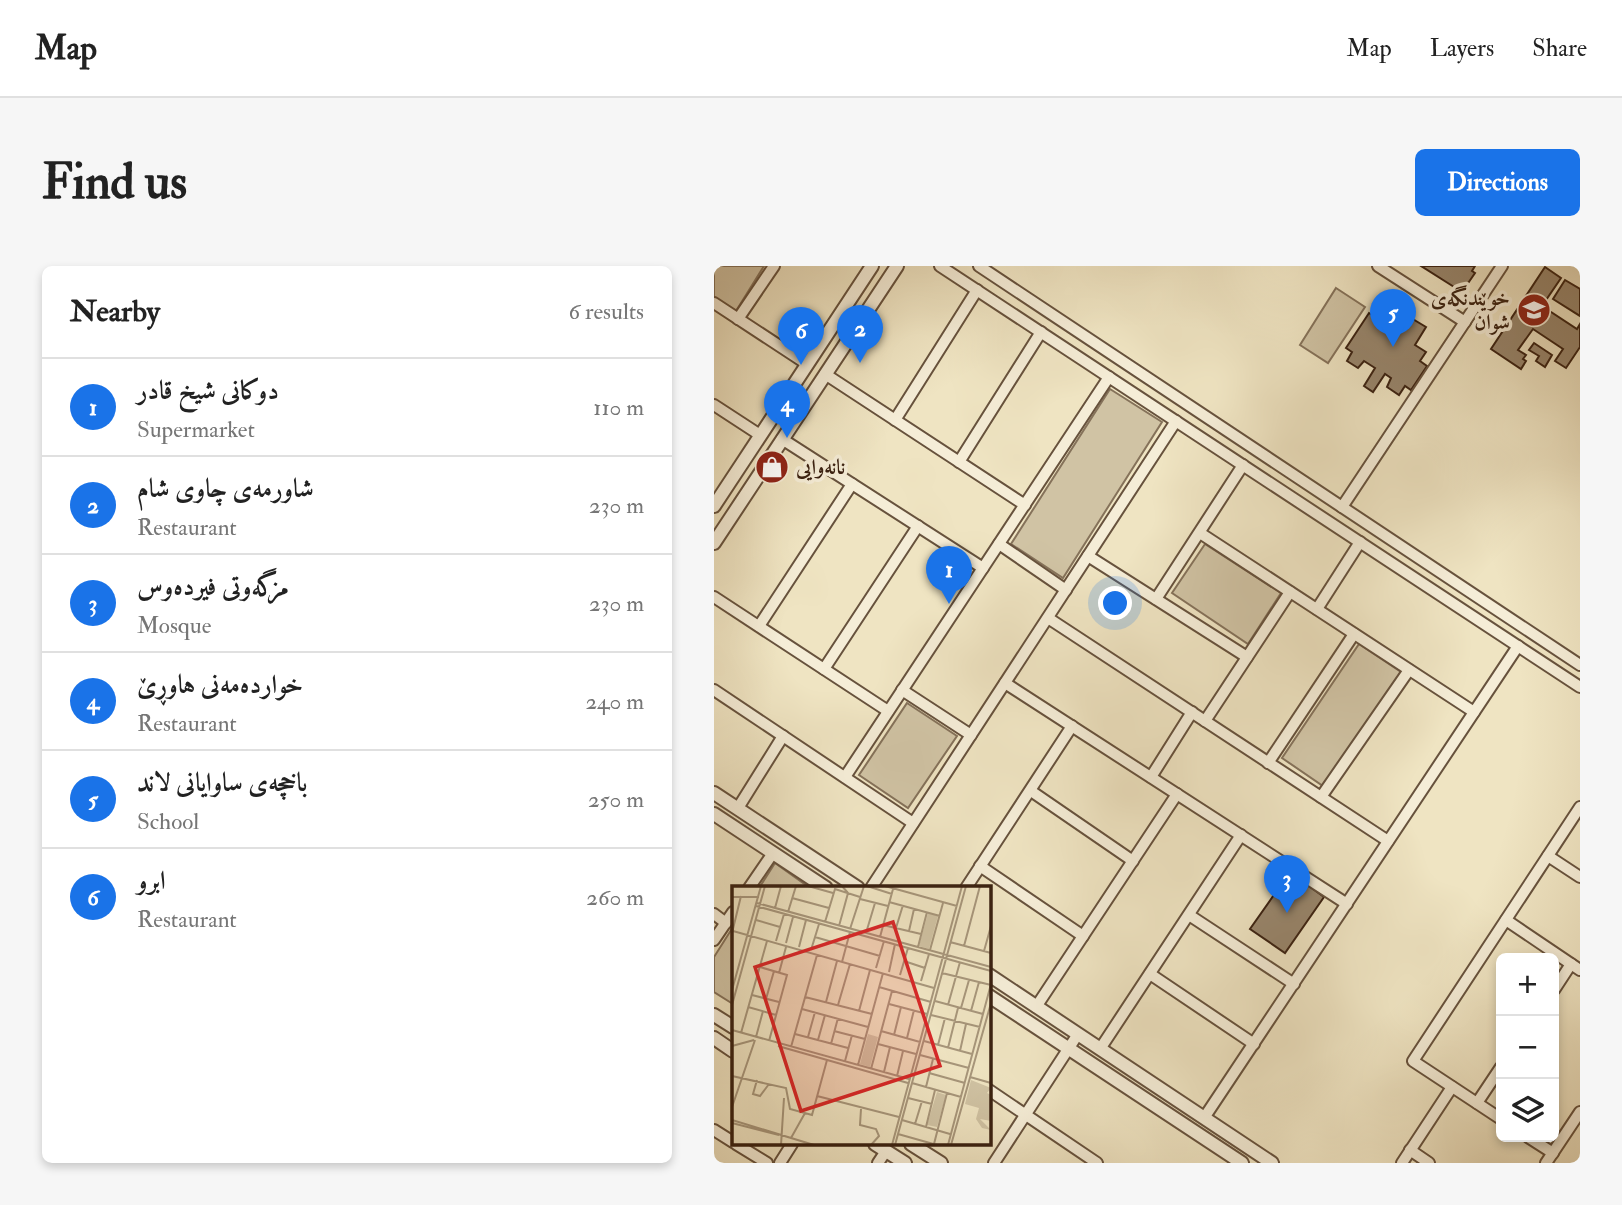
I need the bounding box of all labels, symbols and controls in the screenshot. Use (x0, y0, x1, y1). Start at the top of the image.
text: Map (35, 28, 97, 69)
text: Map (1347, 33, 1392, 64)
text: Layers (1430, 33, 1494, 64)
text: Share (1532, 33, 1587, 64)
button: Directions (1415, 149, 1580, 216)
text: Find us (42, 152, 187, 213)
place label: خوێندنگەی شوان (1431, 285, 1510, 336)
pin: 5 (1370, 289, 1416, 347)
school or university icon: خوێندنگەی شوان (1515, 291, 1553, 329)
text: Nearby (70, 293, 160, 330)
text: 6 results (569, 297, 644, 326)
pin: 2 (837, 305, 883, 363)
pin: 6 (778, 307, 824, 365)
text: دوکانی شیخ قادر (137, 375, 279, 407)
pin: 4 (764, 380, 810, 438)
text: 1 (89, 393, 97, 422)
text: 110 m (593, 393, 644, 422)
text: Supermarket (137, 415, 255, 444)
shop icon: نانەوایی (753, 448, 791, 486)
place label: نانەوایی (795, 454, 845, 481)
text: شاورمەی چاوی شام (137, 473, 314, 505)
text: 2 (87, 491, 99, 520)
text: 230 m (589, 491, 644, 520)
text: Restaurant (137, 513, 237, 542)
pin: 1 (926, 546, 972, 604)
text: مزگە‌وتی فیردە‌وس (137, 571, 289, 603)
your location (1098, 586, 1132, 620)
text: 3 (89, 589, 97, 618)
text: 230 m (589, 589, 644, 618)
text: Mosque (137, 611, 211, 640)
text: خواردەمەنی هاوڕێ (137, 669, 303, 701)
text: 4 (87, 687, 99, 716)
text: 240 m (585, 687, 644, 716)
text: Restaurant (137, 709, 237, 738)
text: باخچەی ساوایانی لاند (137, 767, 307, 799)
text: 5 (88, 785, 98, 814)
text: 250 m (588, 785, 644, 814)
text: School (137, 807, 199, 836)
pin: 3 (1264, 855, 1310, 913)
text: ابرو (137, 865, 166, 897)
text: 6 (87, 883, 99, 912)
text: 260 m (586, 883, 644, 912)
inset map (732, 886, 990, 1146)
text: Restaurant (137, 905, 237, 934)
map controls (1496, 953, 1559, 1142)
button: + (1496, 953, 1559, 1016)
button: − (1496, 1016, 1559, 1079)
button: layers (1496, 1079, 1559, 1142)

